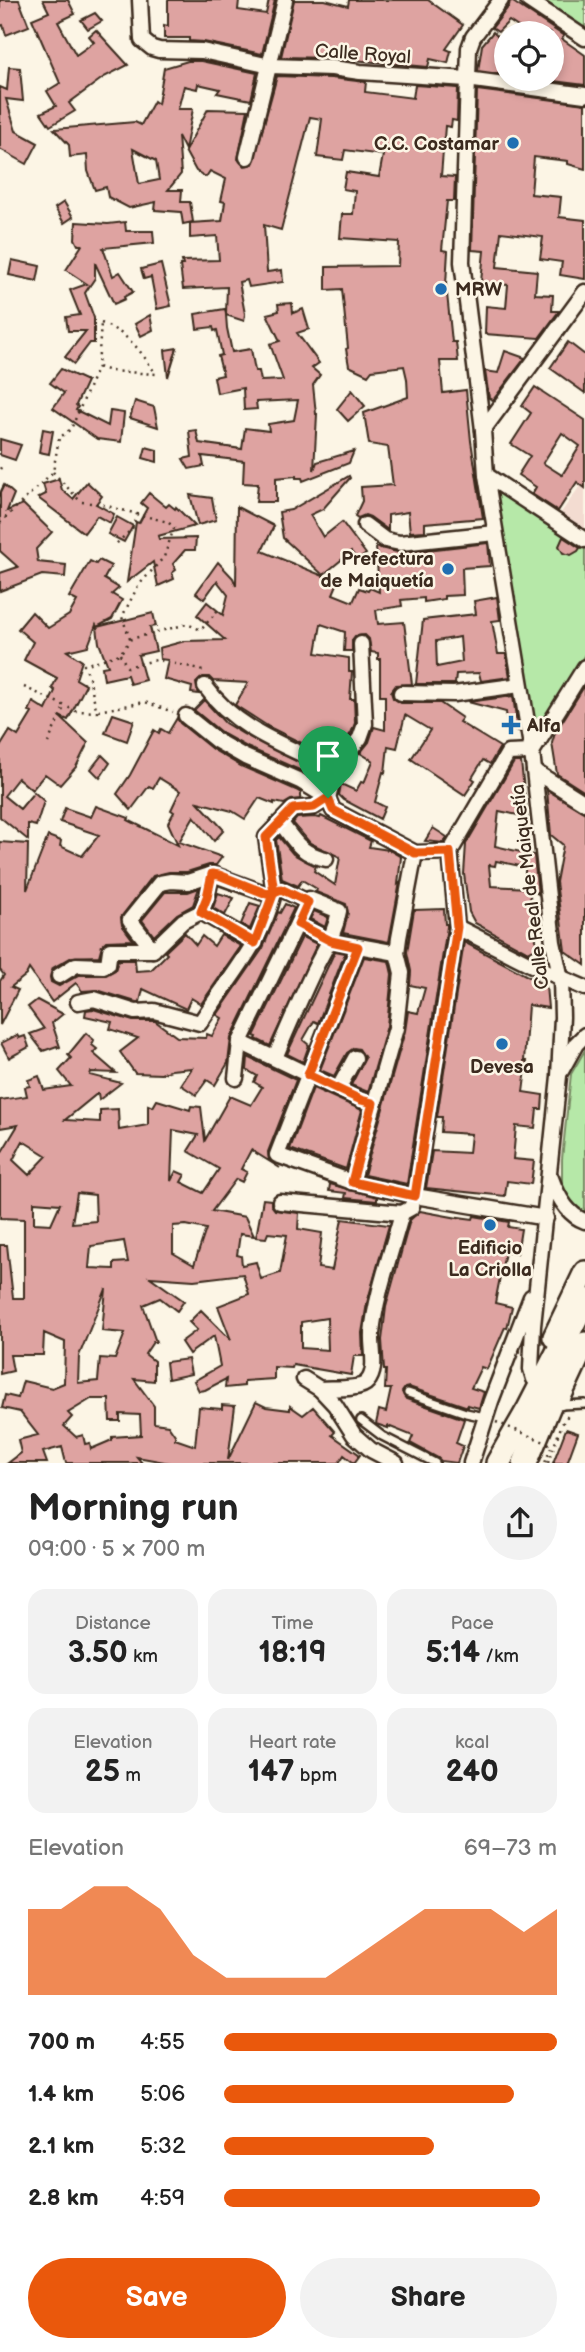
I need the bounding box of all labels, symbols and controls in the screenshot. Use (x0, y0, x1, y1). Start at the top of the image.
map controls (494, 21, 564, 91)
button: locate (494, 21, 564, 91)
street label: Calle Royal (314, 40, 412, 69)
place label: C.C. Costamar (374, 133, 499, 156)
marker: C.C. Costamar (505, 135, 521, 151)
place label: MRW (455, 279, 502, 302)
marker: MRW (433, 281, 449, 297)
place label: Prefectura de Maiquetía (320, 548, 434, 593)
marker: Prefectura de Maiquetía (440, 561, 456, 577)
marker: Alfa (501, 715, 521, 735)
place label: Alfa (526, 715, 561, 738)
pin (298, 726, 358, 798)
icon: arrive (309, 737, 347, 775)
street label: Calle Real de Maiquetía (506, 783, 555, 991)
marker: Devesa (494, 1036, 510, 1052)
place label: Devesa (470, 1056, 534, 1079)
marker: Edificio La Criolla (482, 1217, 498, 1233)
place label: Edificio La Criolla (448, 1237, 532, 1282)
text: Morning run (28, 1486, 239, 1531)
button: share (483, 1486, 557, 1560)
text: 09:00 · 5 × 700 m (28, 1535, 205, 1563)
text: Distance (75, 1612, 151, 1635)
text: Time (271, 1612, 314, 1635)
text: Pace (451, 1612, 494, 1635)
text: 3.50 (68, 1635, 128, 1671)
text: 18:19 (258, 1635, 327, 1671)
text: 5:14 (425, 1635, 480, 1671)
text: km (128, 1645, 158, 1668)
text: /km (480, 1645, 519, 1668)
text: Elevation (73, 1731, 152, 1754)
text: Heart rate (249, 1731, 336, 1754)
text: kcal (455, 1731, 489, 1754)
text: 25 (85, 1754, 120, 1790)
text: 147 (248, 1754, 295, 1790)
text: 240 (446, 1754, 499, 1790)
text: m (120, 1764, 141, 1787)
text: bpm (295, 1764, 337, 1787)
text: Elevation (28, 1834, 124, 1862)
text: 69–73 m (464, 1834, 557, 1862)
text: 700 m (28, 2028, 95, 2056)
text: 4:55 (140, 2028, 185, 2056)
text: 1.4 km (28, 2080, 94, 2108)
text: 5:06 (140, 2080, 185, 2108)
text: 2.1 km (28, 2132, 94, 2160)
text: 5:32 (140, 2132, 186, 2160)
text: 2.8 km (28, 2184, 99, 2212)
text: 4:59 (140, 2184, 185, 2212)
button: Save (28, 2258, 286, 2338)
button: Share (300, 2258, 557, 2338)

